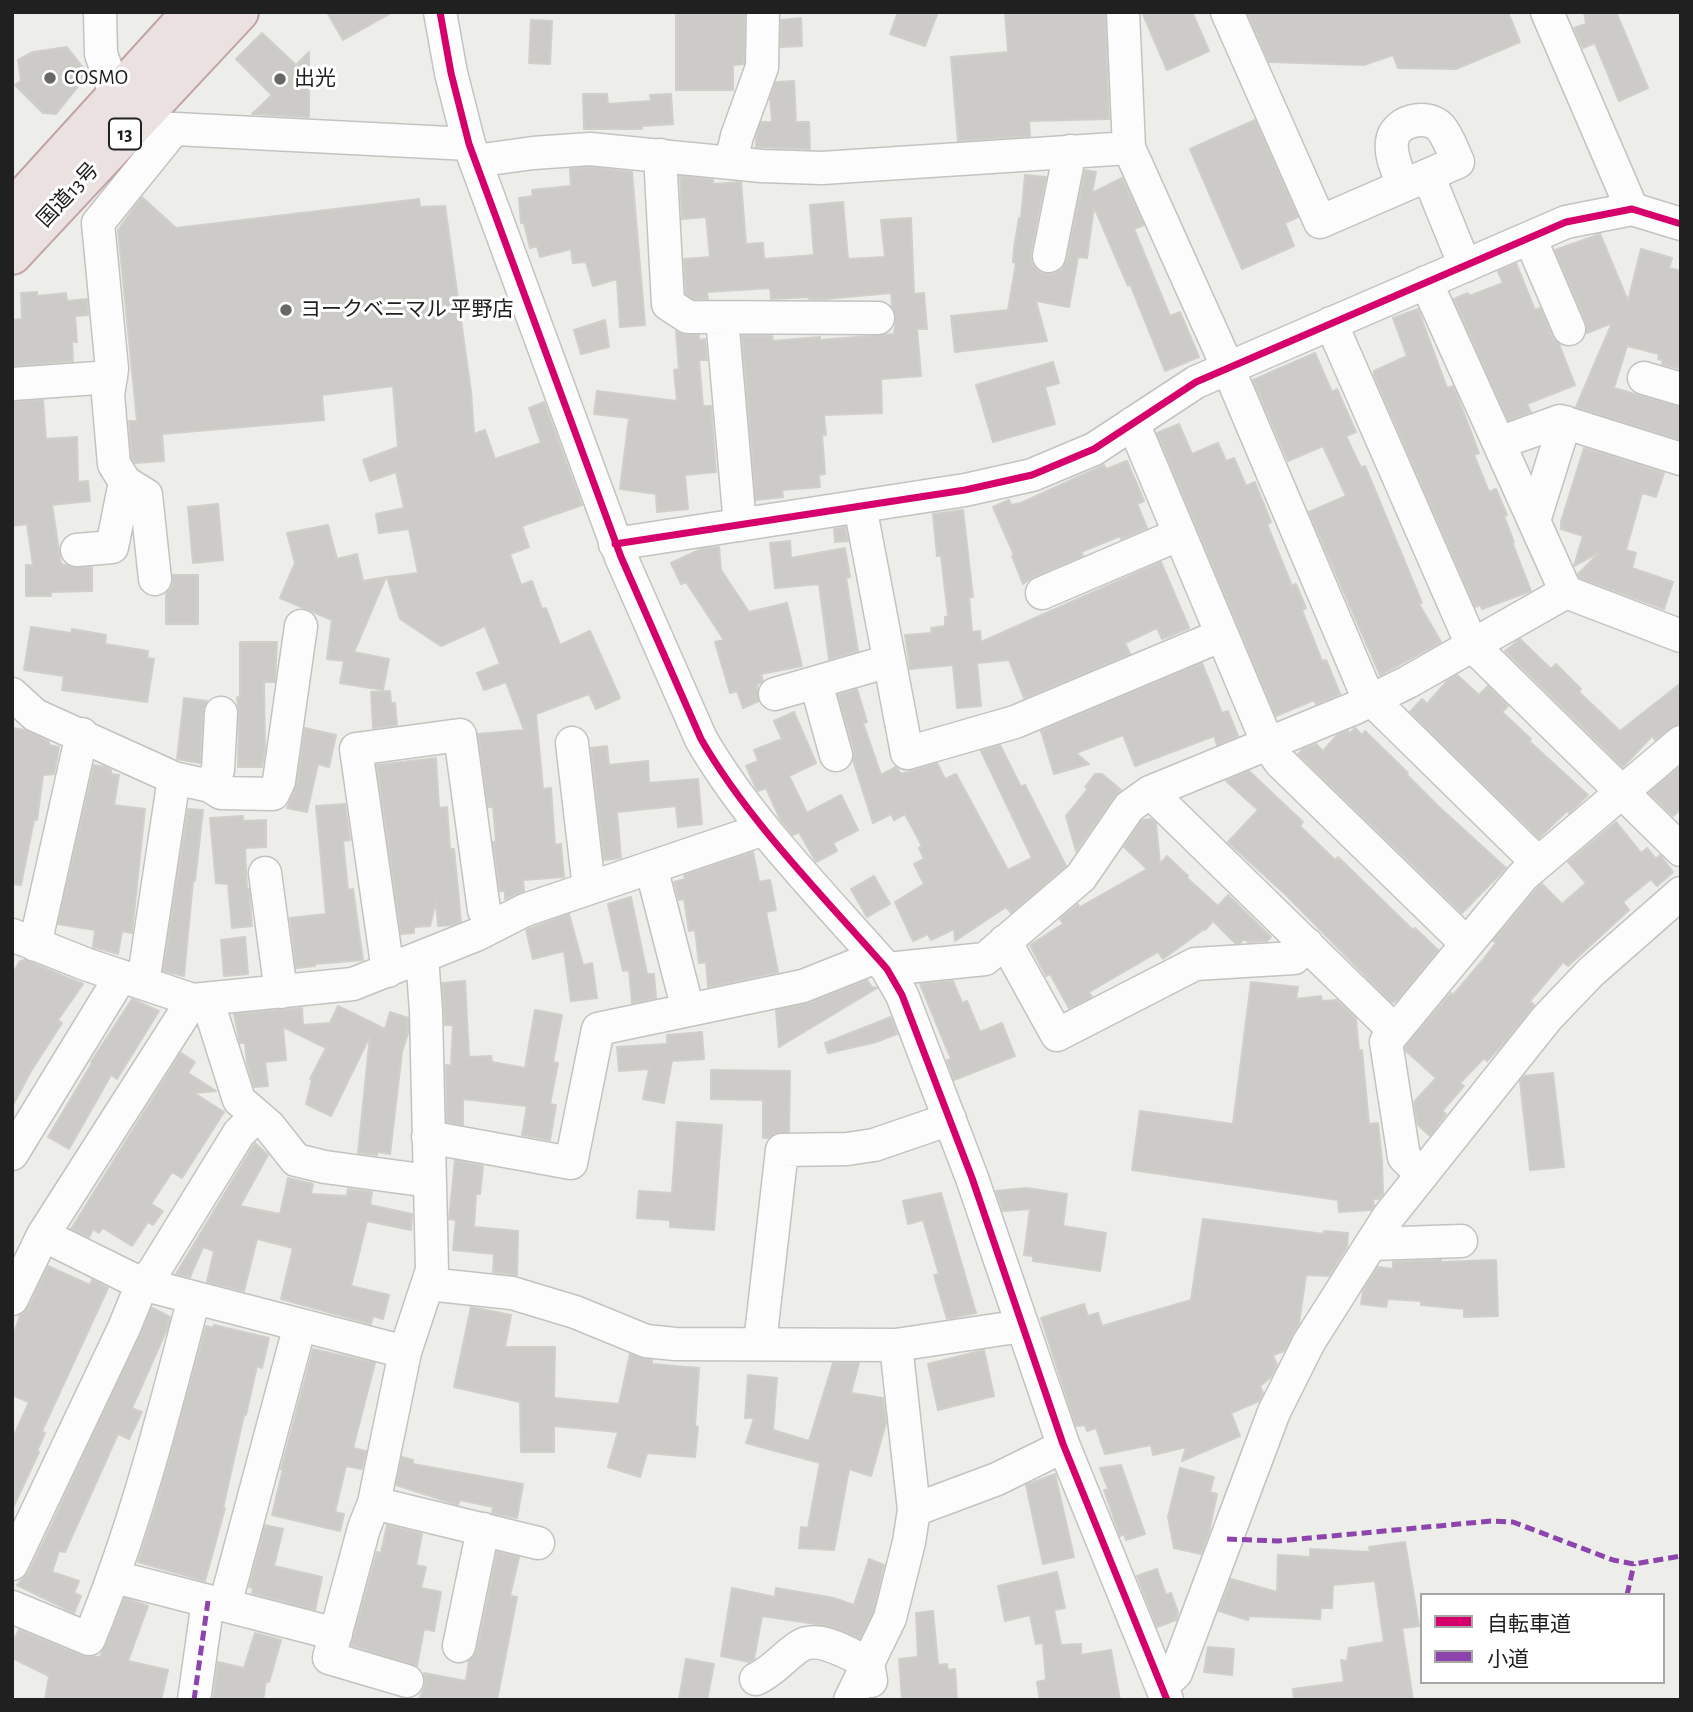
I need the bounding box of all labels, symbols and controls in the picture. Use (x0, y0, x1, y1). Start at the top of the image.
place label: COSMO (64, 65, 128, 91)
place label: 出光 (294, 66, 336, 92)
marker: COSMO (42, 70, 58, 86)
marker: 出光 (272, 71, 288, 87)
road number: 13 (109, 118, 141, 150)
street label: 国道13号 (32, 158, 104, 232)
place label: ヨークベニマル 平野店 (300, 297, 513, 323)
marker: ヨークベニマル 平野店 (278, 302, 294, 318)
legend (1420, 1593, 1665, 1684)
text: 自転車道 (1487, 1614, 1571, 1635)
text: 小道 (1487, 1649, 1529, 1670)

